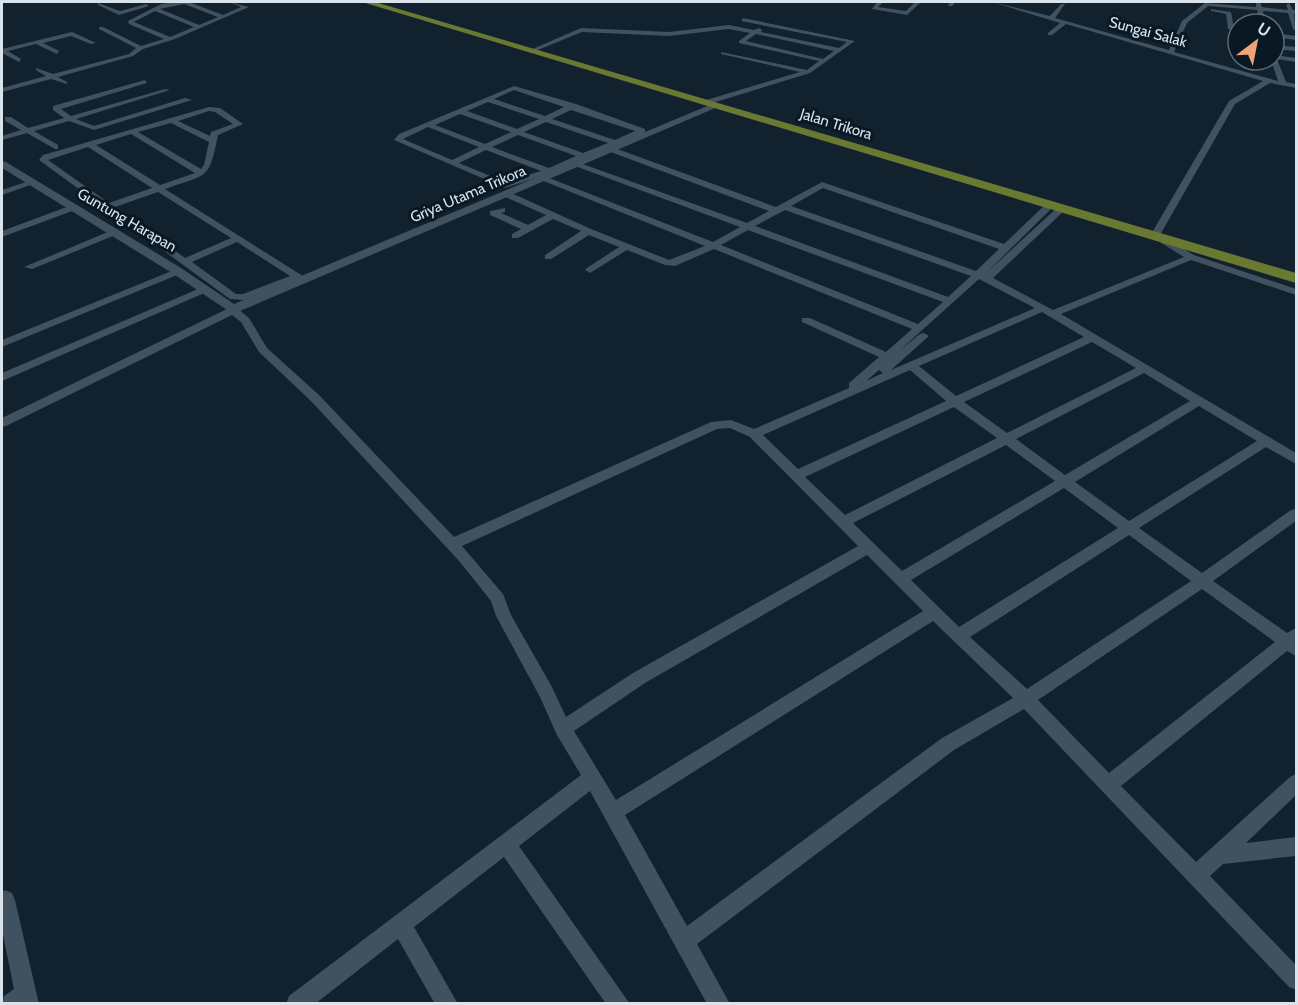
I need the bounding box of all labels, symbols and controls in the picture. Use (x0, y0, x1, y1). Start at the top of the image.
north arrow (1226, 12, 1286, 72)
street label: Sungai Salak (1107, 13, 1189, 51)
text: U (1254, 19, 1274, 41)
street label: Jalan Trikora (797, 104, 875, 144)
street label: Griya Utama Trikora (408, 161, 529, 226)
street label: Guntung Harapan (74, 184, 180, 256)

